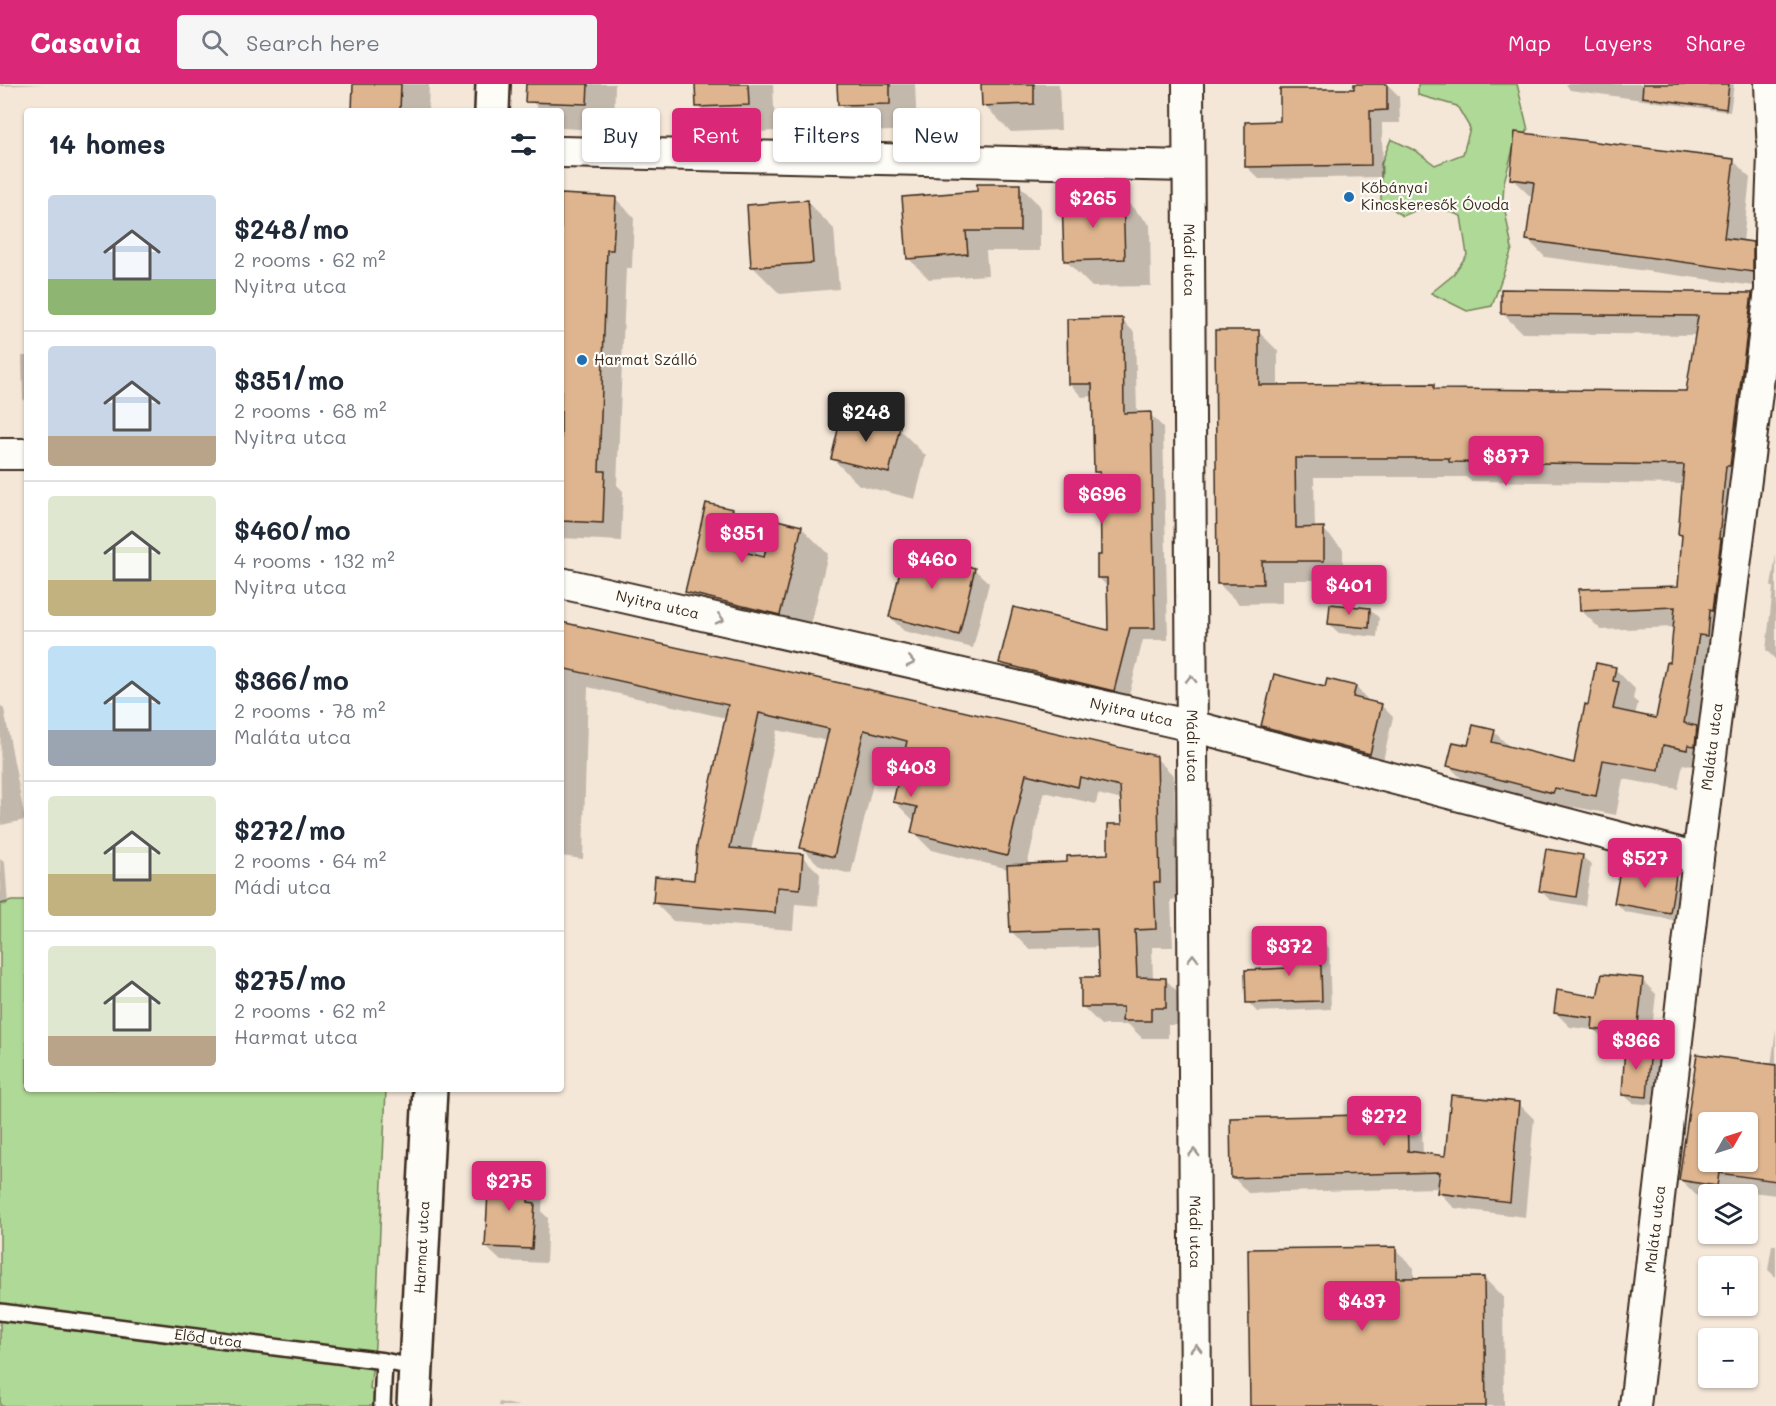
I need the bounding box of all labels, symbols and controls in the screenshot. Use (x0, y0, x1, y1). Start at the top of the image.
search box (177, 15, 597, 69)
text: Casavia (30, 24, 141, 60)
icon: search (198, 26, 231, 59)
text: Search here (246, 28, 380, 57)
text: Map (1508, 29, 1551, 56)
text: Layers (1584, 29, 1653, 56)
text: Share (1686, 29, 1746, 56)
chip: Buy (582, 108, 660, 162)
chip: Rent (672, 108, 761, 162)
chip: Filters (773, 108, 881, 162)
chip: New (893, 108, 980, 162)
text: 14 homes (48, 127, 166, 161)
icon: filters (507, 128, 540, 161)
place label: Kőbányai Kincskeresők Óvoda (1361, 177, 1510, 214)
pin: $265 (1057, 178, 1129, 229)
text: $265 (1069, 184, 1117, 210)
marker: Kőbányai Kincskeresők Óvoda (1342, 190, 1356, 204)
text: $248/mo (234, 212, 349, 246)
icon: home (96, 219, 168, 291)
street label: Mádi utca (1180, 223, 1200, 297)
text: 2 rooms · 62 m² (234, 246, 386, 272)
text: Nyitra utca (234, 272, 347, 298)
place label: Harmat Szálló (594, 349, 697, 369)
marker: Harmat Szálló (575, 353, 589, 367)
text: $351/mo (234, 363, 344, 397)
icon: home (96, 370, 168, 442)
pin: $248 (830, 392, 902, 443)
text: 2 rooms · 68 m² (234, 397, 387, 423)
text: $248 (842, 398, 890, 424)
text: Nyitra utca (234, 423, 347, 449)
pin: $877 (1470, 436, 1542, 487)
text: $877 (1482, 442, 1530, 468)
pin: $696 (1066, 474, 1138, 525)
text: $696 (1078, 480, 1126, 506)
text: $460/mo (234, 513, 351, 547)
pin: $351 (706, 513, 778, 564)
text: $351 (720, 519, 764, 545)
icon: home (96, 520, 168, 592)
pin: $460 (896, 539, 968, 590)
text: $460 (907, 545, 957, 571)
text: 4 rooms · 132 m² (234, 547, 395, 573)
pin: $401 (1313, 565, 1385, 616)
text: $401 (1326, 571, 1372, 597)
text: Nyitra utca (234, 573, 347, 599)
street label: Nyitra utca (614, 585, 701, 623)
one-way arrow (715, 612, 725, 625)
one-way arrow (905, 655, 915, 668)
text: $366/mo (234, 663, 349, 697)
icon: home (96, 670, 168, 742)
one-way arrow (1185, 674, 1197, 683)
street label: Nyitra utca (1088, 692, 1175, 730)
text: 2 rooms · 78 m² (234, 697, 386, 723)
street label: Maláta utca (1696, 701, 1727, 791)
street label: Mádi utca (1183, 709, 1203, 783)
text: Maláta utca (234, 723, 352, 749)
pin: $403 (875, 747, 947, 798)
text: $403 (886, 753, 936, 779)
text: $272/mo (234, 813, 345, 847)
icon: home (96, 820, 168, 892)
pin: $527 (1609, 838, 1681, 889)
text: $527 (1622, 844, 1668, 870)
text: 2 rooms · 64 m² (234, 847, 386, 873)
text: Mádi utca (234, 873, 332, 899)
pin: $372 (1253, 926, 1325, 977)
text: $372 (1266, 932, 1312, 958)
one-way arrow (1187, 953, 1199, 962)
text: $275/mo (234, 963, 346, 997)
icon: home (96, 970, 168, 1042)
text: 2 rooms · 62 m² (234, 997, 386, 1023)
pin: $366 (1600, 1020, 1672, 1071)
text: Harmat utca (234, 1023, 358, 1049)
text: $366 (1612, 1026, 1660, 1052)
pin: $272 (1348, 1096, 1420, 1147)
text: $272 (1361, 1102, 1407, 1128)
north arrow (1698, 1112, 1758, 1172)
map controls (1698, 1112, 1758, 1388)
one-way arrow (1188, 1148, 1201, 1157)
pin: $275 (473, 1161, 545, 1212)
text: $275 (486, 1167, 532, 1193)
street label: Maláta utca (1639, 1184, 1669, 1274)
button: layers (1698, 1184, 1758, 1244)
street label: Mádi utca (1186, 1195, 1206, 1269)
street label: Harmat utca (409, 1200, 433, 1294)
button: + (1698, 1256, 1758, 1316)
pin: $437 (1326, 1281, 1398, 1332)
text: $437 (1338, 1287, 1386, 1313)
street label: Előd utca (173, 1323, 244, 1352)
button: − (1698, 1328, 1758, 1388)
one-way arrow (1190, 1343, 1202, 1352)

